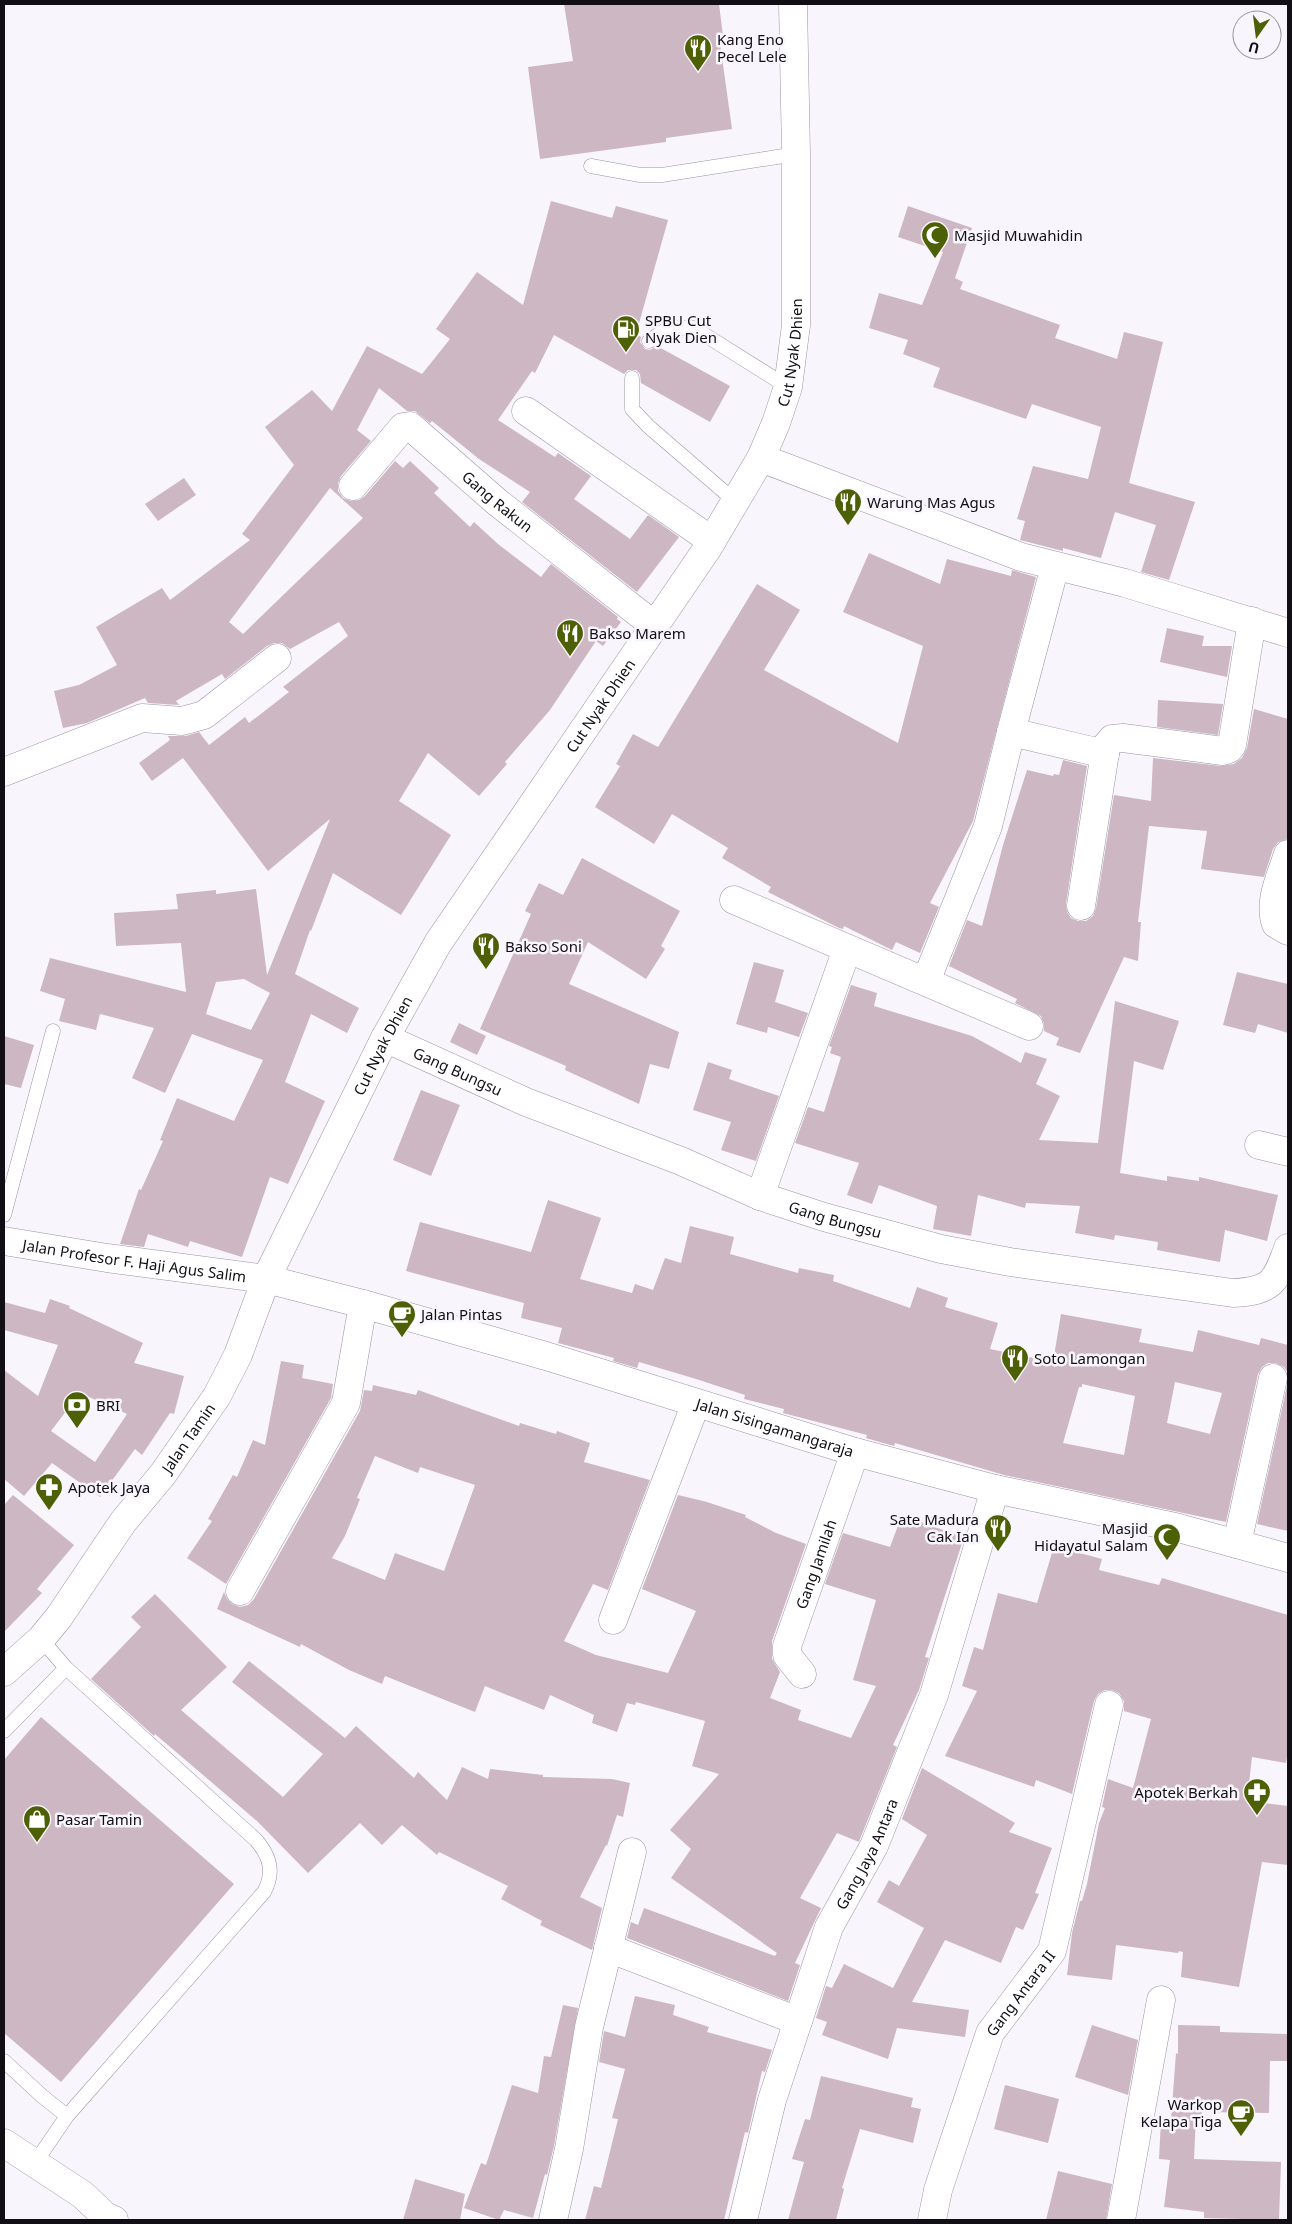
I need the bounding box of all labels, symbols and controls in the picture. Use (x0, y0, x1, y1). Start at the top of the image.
north arrow (1232, 10, 1282, 60)
place label: Kang Eno Pecel Lele (717, 29, 787, 66)
restaurant icon: Kang Eno Pecel Lele (683, 33, 713, 72)
text: U (1246, 38, 1261, 59)
mosque icon: Masjid Muwahidin (920, 220, 950, 259)
place label: Masjid Muwahidin (954, 225, 1083, 245)
street label: Cut Nyak Dhien (772, 298, 806, 409)
place label: SPBU Cut Nyak Dien (645, 310, 717, 347)
fuel station icon: SPBU Cut Nyak Dien (611, 314, 641, 353)
street label: Gang Rakun (458, 466, 537, 536)
restaurant icon: Warung Mas Agus (833, 487, 863, 526)
place label: Warung Mas Agus (867, 492, 995, 512)
restaurant icon: Bakso Marem (555, 618, 585, 657)
place label: Bakso Marem (589, 623, 686, 643)
street label: Cut Nyak Dhien (561, 655, 639, 756)
restaurant icon: Bakso Soni (471, 931, 501, 970)
place label: Bakso Soni (505, 936, 582, 956)
street label: Cut Nyak Dhien (348, 992, 417, 1098)
street label: Gang Bungsu (410, 1042, 506, 1100)
street label: Gang Bungsu (786, 1196, 884, 1242)
street label: Jalan Profesor F. Haji Agus Salim (19, 1234, 248, 1286)
cafe icon: Jalan Pintas (387, 1299, 417, 1338)
place label: Jalan Pintas (419, 1304, 502, 1324)
restaurant icon: Soto Lamongan (1000, 1343, 1030, 1382)
place label: Soto Lamongan (1034, 1348, 1145, 1368)
bank icon: BRI (62, 1390, 92, 1429)
street label: Jalan Sisingamangaraja (692, 1393, 856, 1461)
place label: BRI (96, 1395, 120, 1415)
street label: Jalan Tamin (156, 1399, 219, 1478)
pharmacy icon: Apotek Jaya (34, 1472, 64, 1511)
place label: Apotek Jaya (68, 1477, 150, 1497)
place label: Sate Madura Cak Ian (890, 1509, 979, 1546)
restaurant icon: Sate Madura Cak Ian (983, 1513, 1013, 1552)
street label: Gang Jamilah (791, 1517, 841, 1612)
place label: Masjid Hidayatul Salam (1034, 1518, 1148, 1555)
mosque icon: Masjid Hidayatul Salam (1152, 1522, 1182, 1561)
pharmacy icon: Apotek Berkah (1242, 1777, 1272, 1816)
place label: Apotek Berkah (1134, 1782, 1238, 1802)
street label: Gang Jaya Antara (831, 1795, 902, 1913)
shop icon: Pasar Tamin (22, 1804, 52, 1843)
place label: Pasar Tamin (56, 1809, 142, 1829)
street label: Gang Antara II (981, 1946, 1059, 2040)
place label: Warkop Kelapa Tiga (1141, 2094, 1222, 2131)
cafe icon: Warkop Kelapa Tiga (1226, 2098, 1256, 2137)

